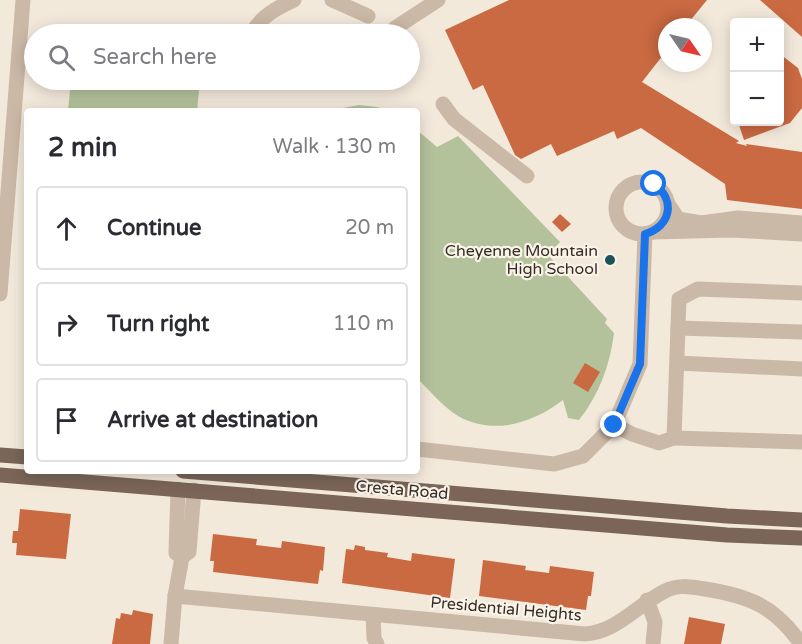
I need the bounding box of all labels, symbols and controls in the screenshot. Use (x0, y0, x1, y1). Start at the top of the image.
north arrow (658, 18, 712, 72)
map controls (730, 18, 784, 126)
button: + (730, 18, 784, 72)
search box (24, 24, 420, 90)
icon: search (45, 41, 78, 74)
text: Search here (93, 44, 217, 70)
button: − (730, 72, 784, 126)
text: 2 min (48, 132, 117, 163)
text: Walk · 130 m (273, 135, 396, 159)
route start (640, 170, 666, 196)
icon: ahead (50, 212, 83, 245)
text: Continue (107, 215, 202, 241)
text: 20 m (345, 216, 394, 240)
place label: Cheyenne Mountain High School (445, 241, 598, 279)
marker: Cheyenne Mountain High School (603, 253, 617, 267)
icon: right (50, 308, 83, 341)
text: Turn right (107, 311, 209, 337)
text: 110 m (333, 312, 394, 336)
icon: arrive (50, 404, 83, 437)
text: Arrive at destination (107, 407, 318, 433)
route end (600, 411, 626, 437)
street label: Cresta Road (355, 476, 449, 504)
street label: Presidential Heights (430, 592, 582, 626)

